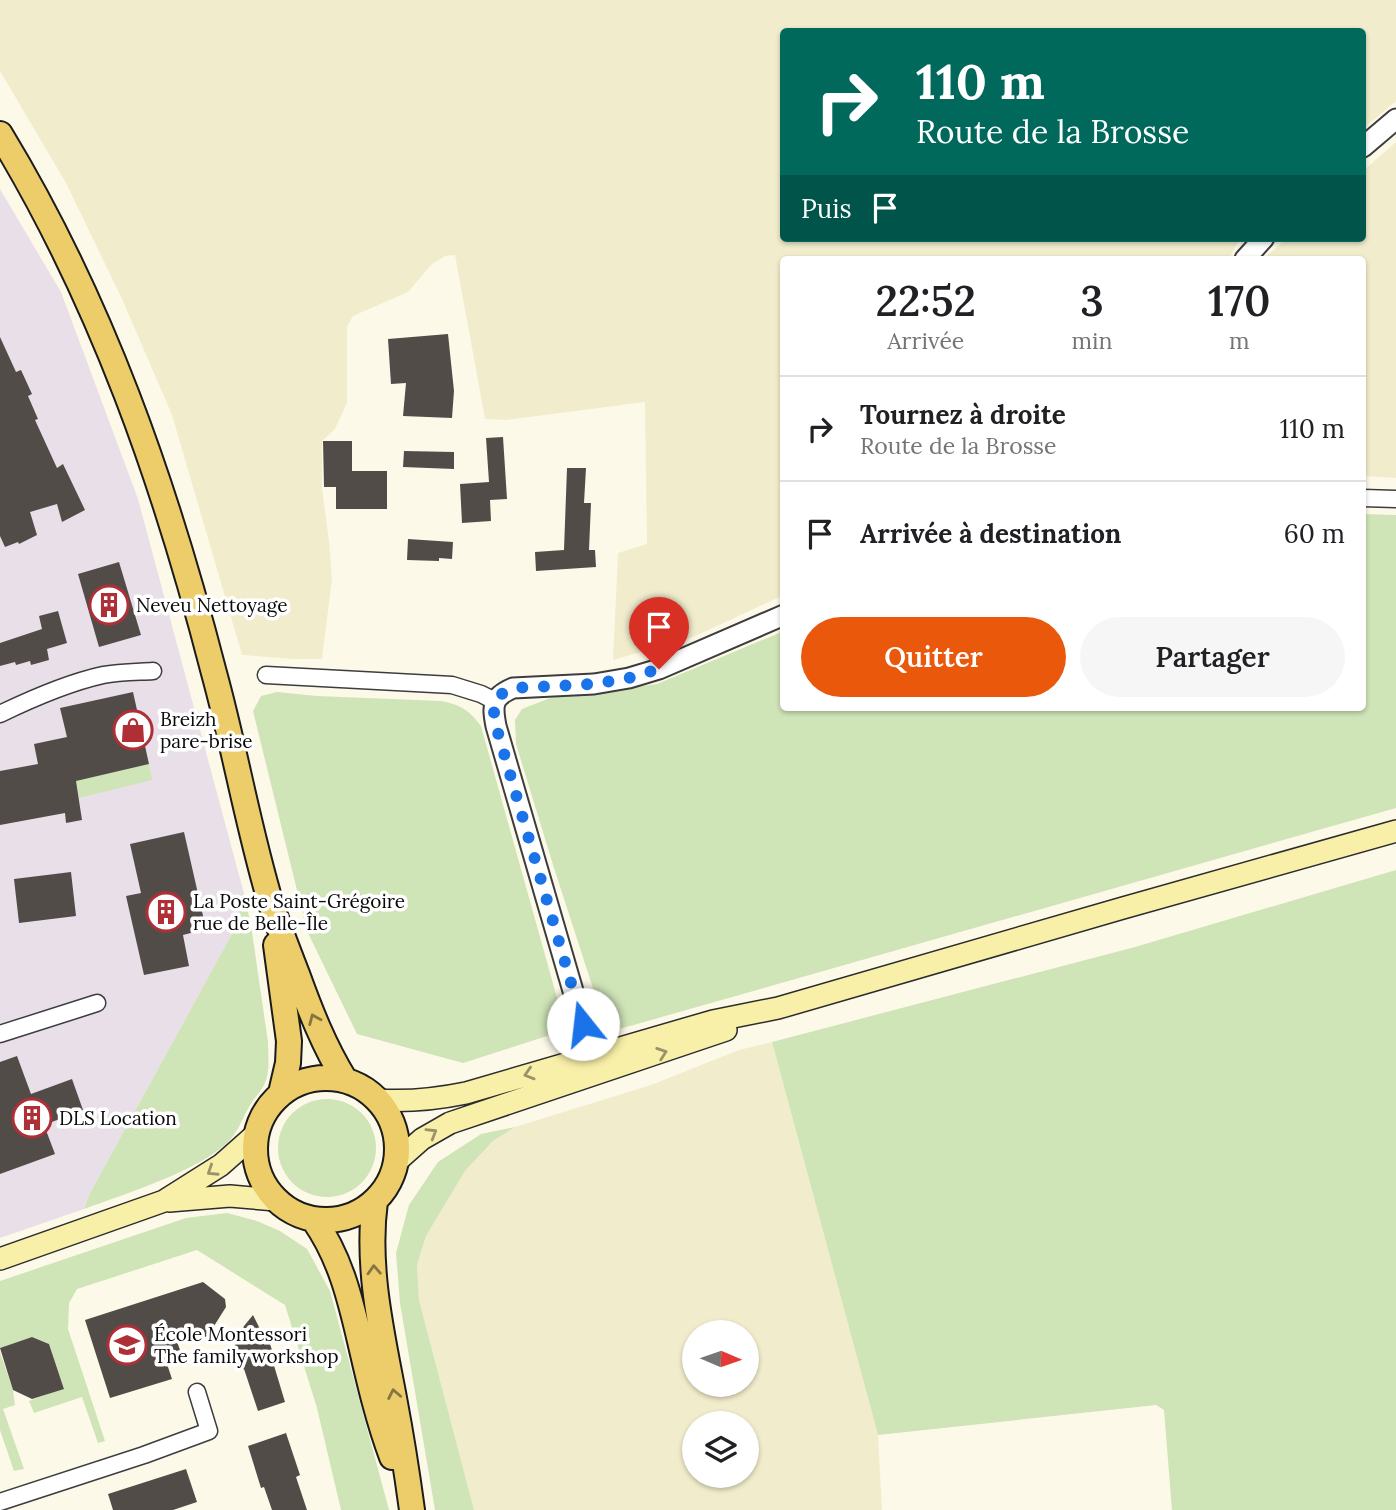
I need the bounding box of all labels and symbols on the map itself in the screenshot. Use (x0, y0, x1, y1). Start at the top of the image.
building icon: Neveu Nettoyage (88, 584, 130, 626)
place label: Neveu Nettoyage (136, 593, 288, 617)
pin (629, 597, 689, 669)
place label: Breizh pare-brise (160, 707, 253, 753)
shop icon: Breizh pare-brise (112, 709, 154, 751)
place label: La Poste Saint-Grégoire rue de Belle-Île (193, 889, 405, 935)
building icon: La Poste Saint-Grégoire rue de Belle-Île (145, 891, 187, 933)
position arrow (546, 987, 620, 1061)
one-way arrow (308, 1014, 322, 1026)
one-way arrow (656, 1047, 668, 1061)
one-way arrow (524, 1065, 536, 1080)
building icon: DLS Location (11, 1097, 53, 1139)
place label: DLS Location (59, 1106, 177, 1130)
one-way arrow (424, 1128, 437, 1141)
one-way arrow (207, 1163, 220, 1175)
one-way arrow (367, 1264, 382, 1275)
north arrow (682, 1320, 760, 1396)
place label: École Montessori The family workshop (154, 1322, 339, 1368)
school or university icon: École Montessori The family workshop (106, 1324, 148, 1366)
one-way arrow (387, 1388, 402, 1400)

